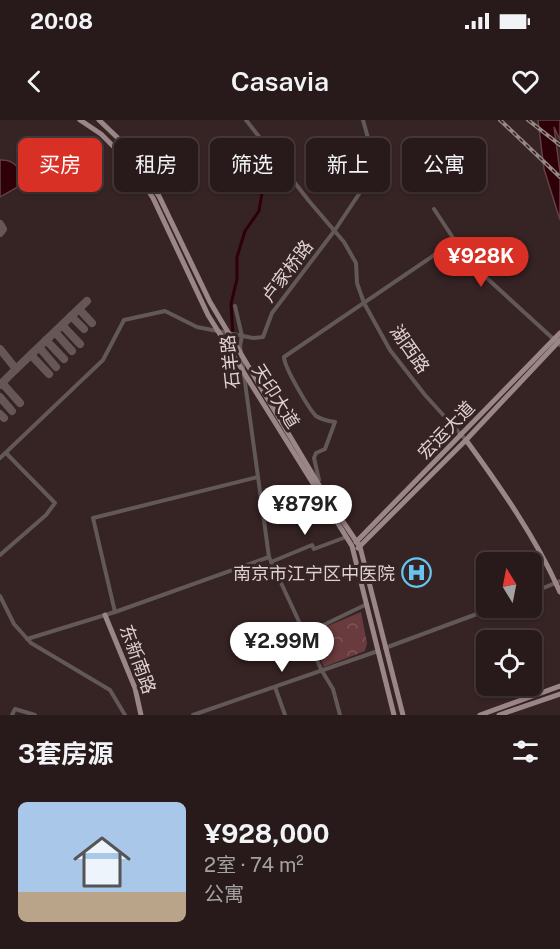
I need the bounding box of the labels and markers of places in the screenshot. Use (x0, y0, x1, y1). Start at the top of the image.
pin: ¥928K (439, 237, 523, 288)
pin: ¥879K (263, 485, 347, 536)
hospital icon: 南京市江宁区中医院 (400, 557, 432, 589)
place label: 南京市江宁区中医院 (233, 563, 395, 584)
pin: ¥2.99M (233, 622, 331, 673)

